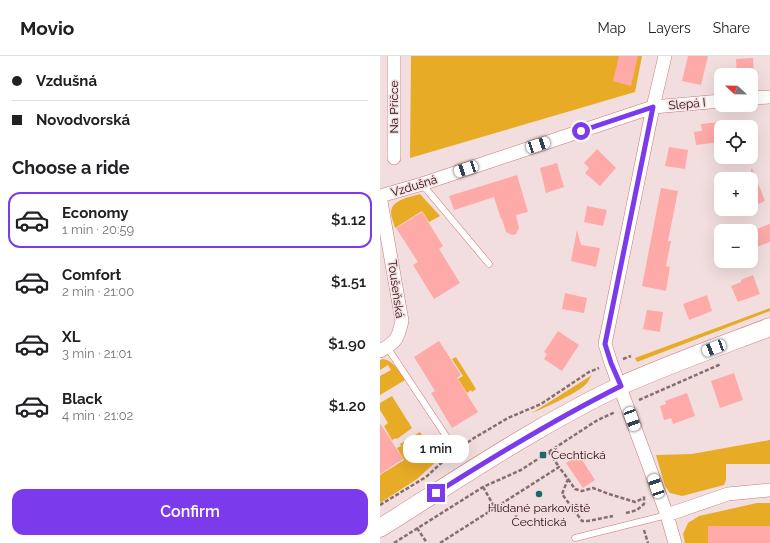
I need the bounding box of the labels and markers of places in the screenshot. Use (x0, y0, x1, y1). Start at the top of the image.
place label: Čechtická (551, 448, 606, 462)
marker: Čechtická (538, 450, 548, 460)
marker: Hlídané parkoviště Čechtická (534, 489, 544, 499)
place label: Hlídané parkoviště Čechtická (488, 501, 590, 529)

